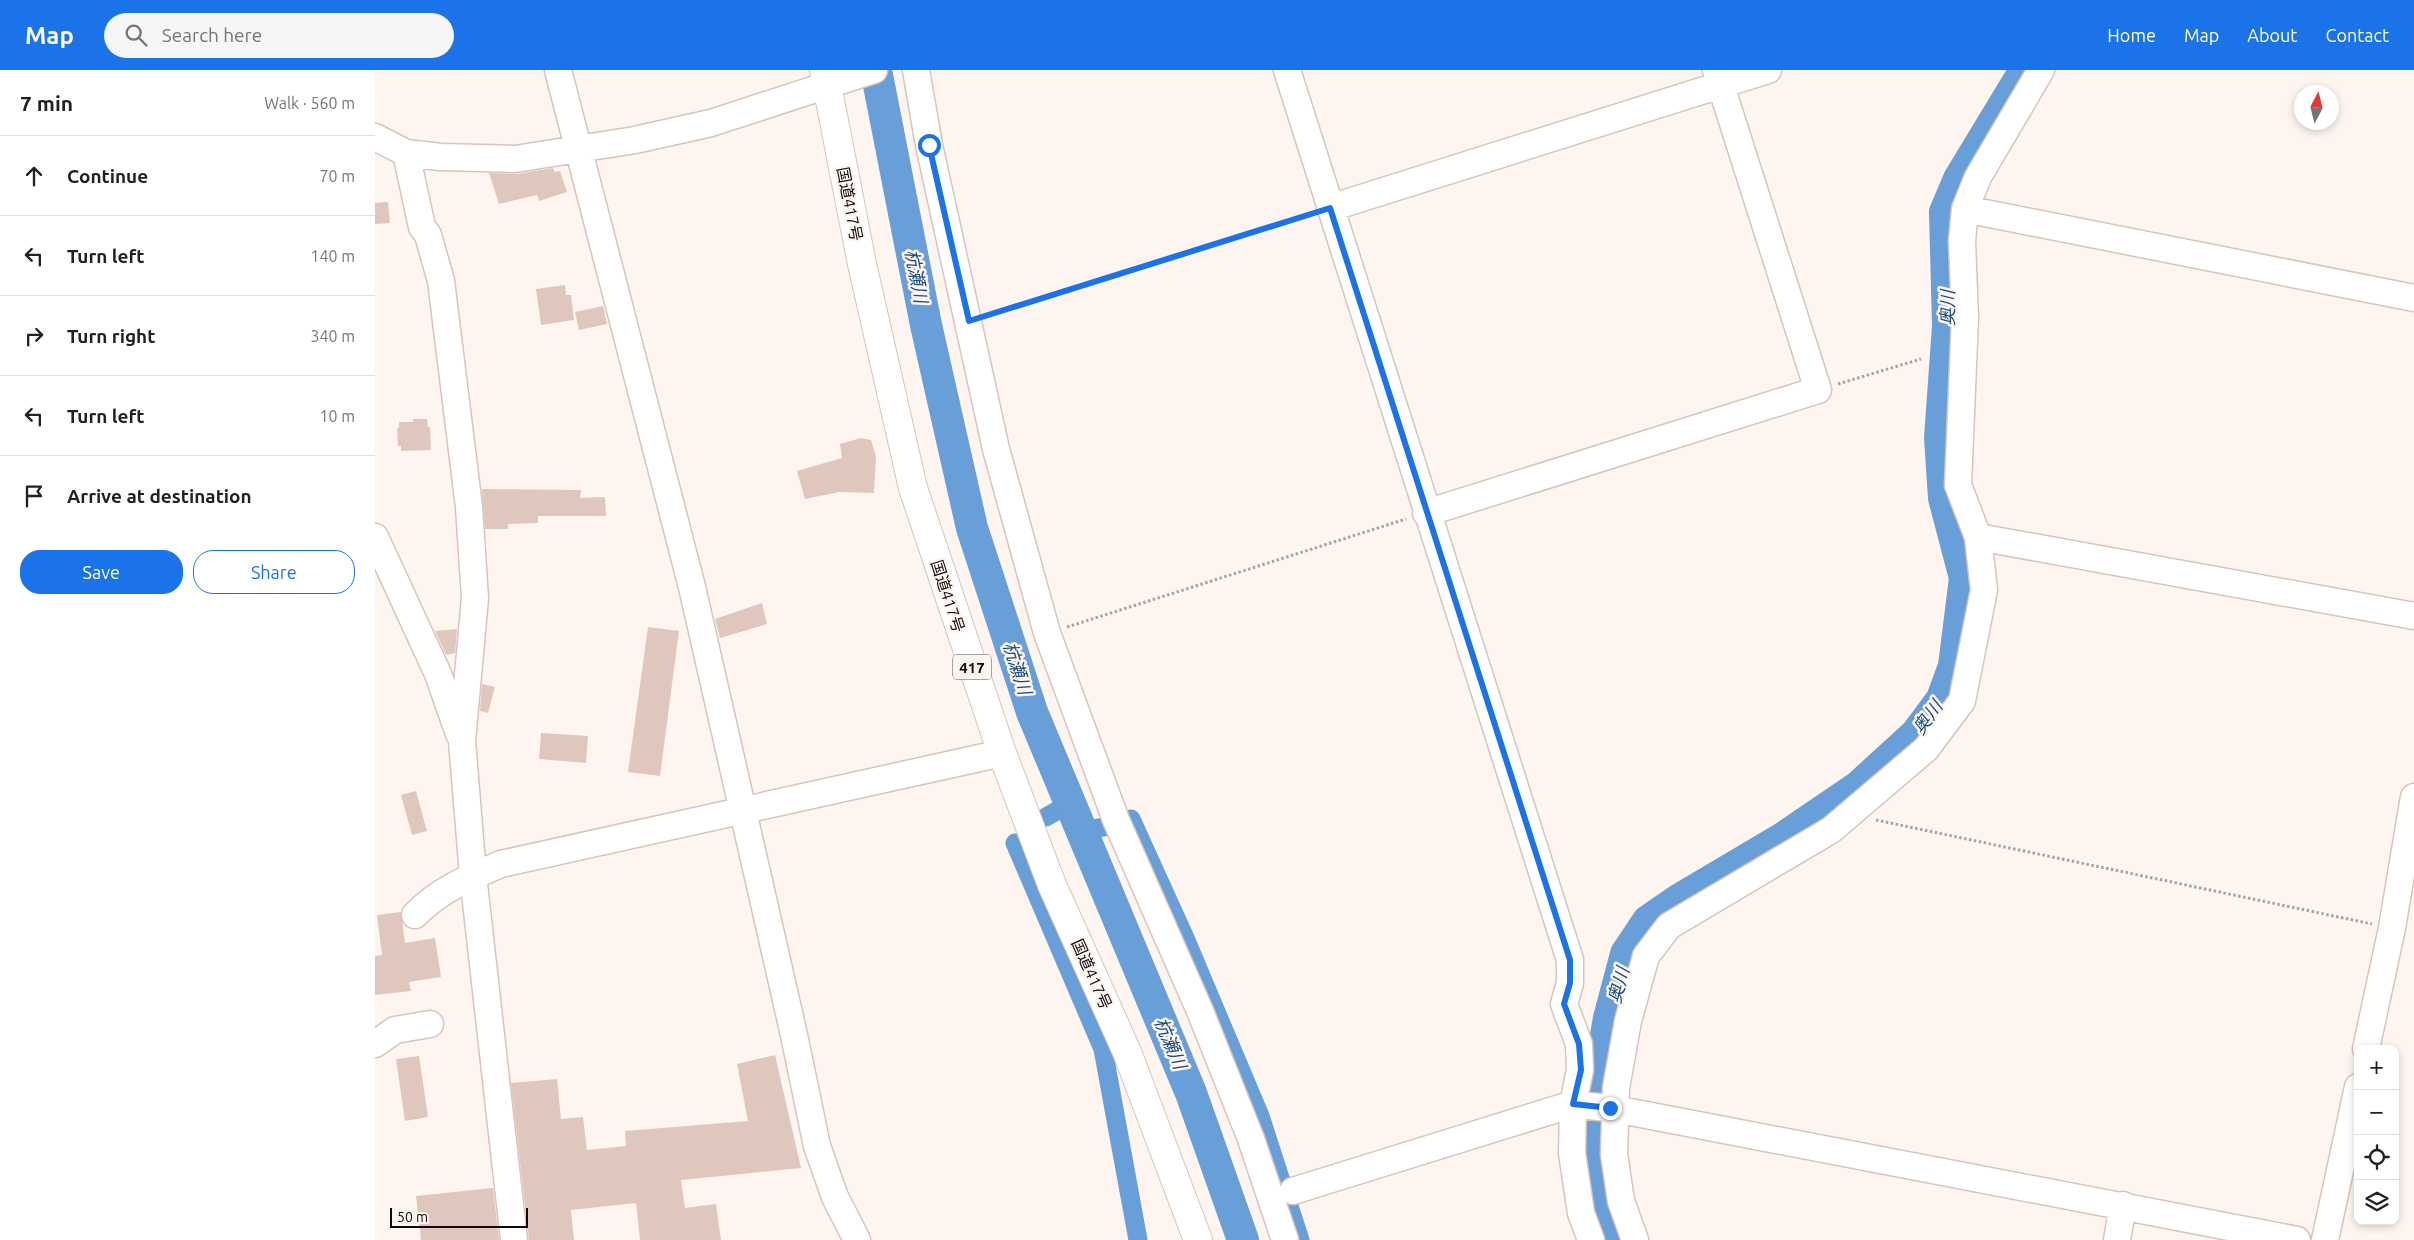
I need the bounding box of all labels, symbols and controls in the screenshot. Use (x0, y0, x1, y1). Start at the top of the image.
search box (104, 13, 454, 58)
icon: search (122, 21, 150, 49)
text: Map (25, 22, 74, 49)
text: Search here (162, 24, 262, 46)
text: Home (2107, 25, 2156, 45)
text: Map (2184, 25, 2219, 45)
text: About (2247, 25, 2297, 45)
text: Contact (2325, 25, 2389, 45)
north arrow (2294, 85, 2339, 130)
text: 7 min (20, 91, 73, 115)
text: Walk · 560 m (264, 94, 355, 112)
route start (918, 134, 941, 157)
icon: ahead (20, 162, 48, 190)
text: Continue (67, 165, 148, 187)
street label: 国道417号 (834, 165, 866, 243)
text: 70 m (319, 167, 355, 185)
icon: left (20, 242, 48, 270)
text: Turn left (67, 245, 145, 267)
text: 140 m (310, 247, 355, 265)
water label: 杭瀬川 (902, 248, 932, 306)
water label: 奥川 (1937, 288, 1957, 326)
icon: right (20, 322, 48, 350)
text: Turn right (67, 325, 155, 347)
text: 340 m (310, 327, 355, 345)
icon: left (20, 402, 48, 430)
text: Turn left (67, 405, 145, 427)
text: 10 m (319, 407, 355, 425)
icon: arrive (20, 482, 48, 510)
text: Arrive at destination (67, 485, 252, 507)
button: Save (20, 550, 183, 594)
button: Share (193, 550, 355, 594)
street label: 国道417号 (928, 558, 968, 634)
water label: 杭瀬川 (1000, 639, 1036, 699)
road number: 417 (953, 654, 991, 680)
water label: 奥川 (1908, 695, 1947, 737)
street label: 国道417号 (1069, 936, 1115, 1012)
water label: 奥川 (1604, 963, 1633, 1005)
water label: 杭瀬川 (1151, 1014, 1192, 1074)
map controls (2354, 1045, 2399, 1225)
button: + (2354, 1045, 2399, 1090)
button: − (2354, 1090, 2399, 1135)
route end (1599, 1097, 1622, 1120)
button: locate (2354, 1135, 2399, 1180)
button: layers (2354, 1180, 2399, 1225)
scale bar (390, 1205, 527, 1228)
text: 50 m (397, 1209, 428, 1225)

